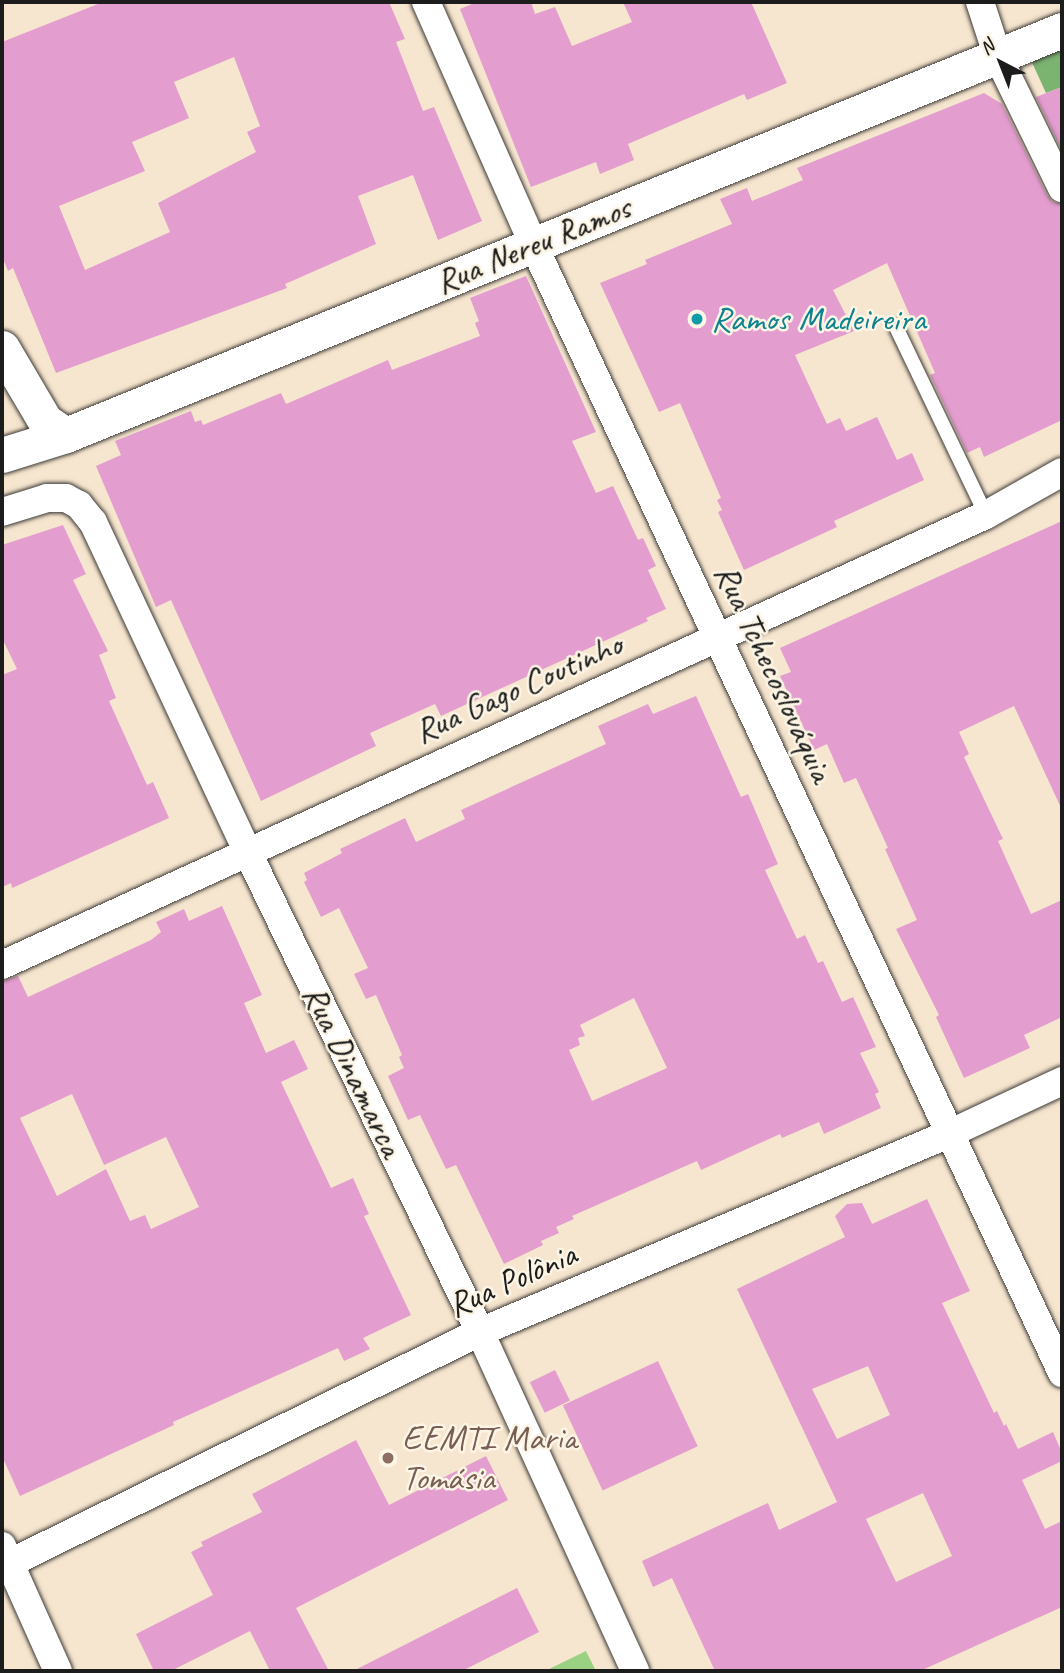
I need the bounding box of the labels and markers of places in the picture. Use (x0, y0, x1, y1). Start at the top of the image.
place label: Ramos Madeireira (711, 298, 927, 340)
marker: Ramos Madeireira (689, 311, 705, 327)
place label: EEMTI Maria Tomásia (402, 1417, 577, 1499)
marker: EEMTI Maria Tomásia (380, 1450, 396, 1466)

